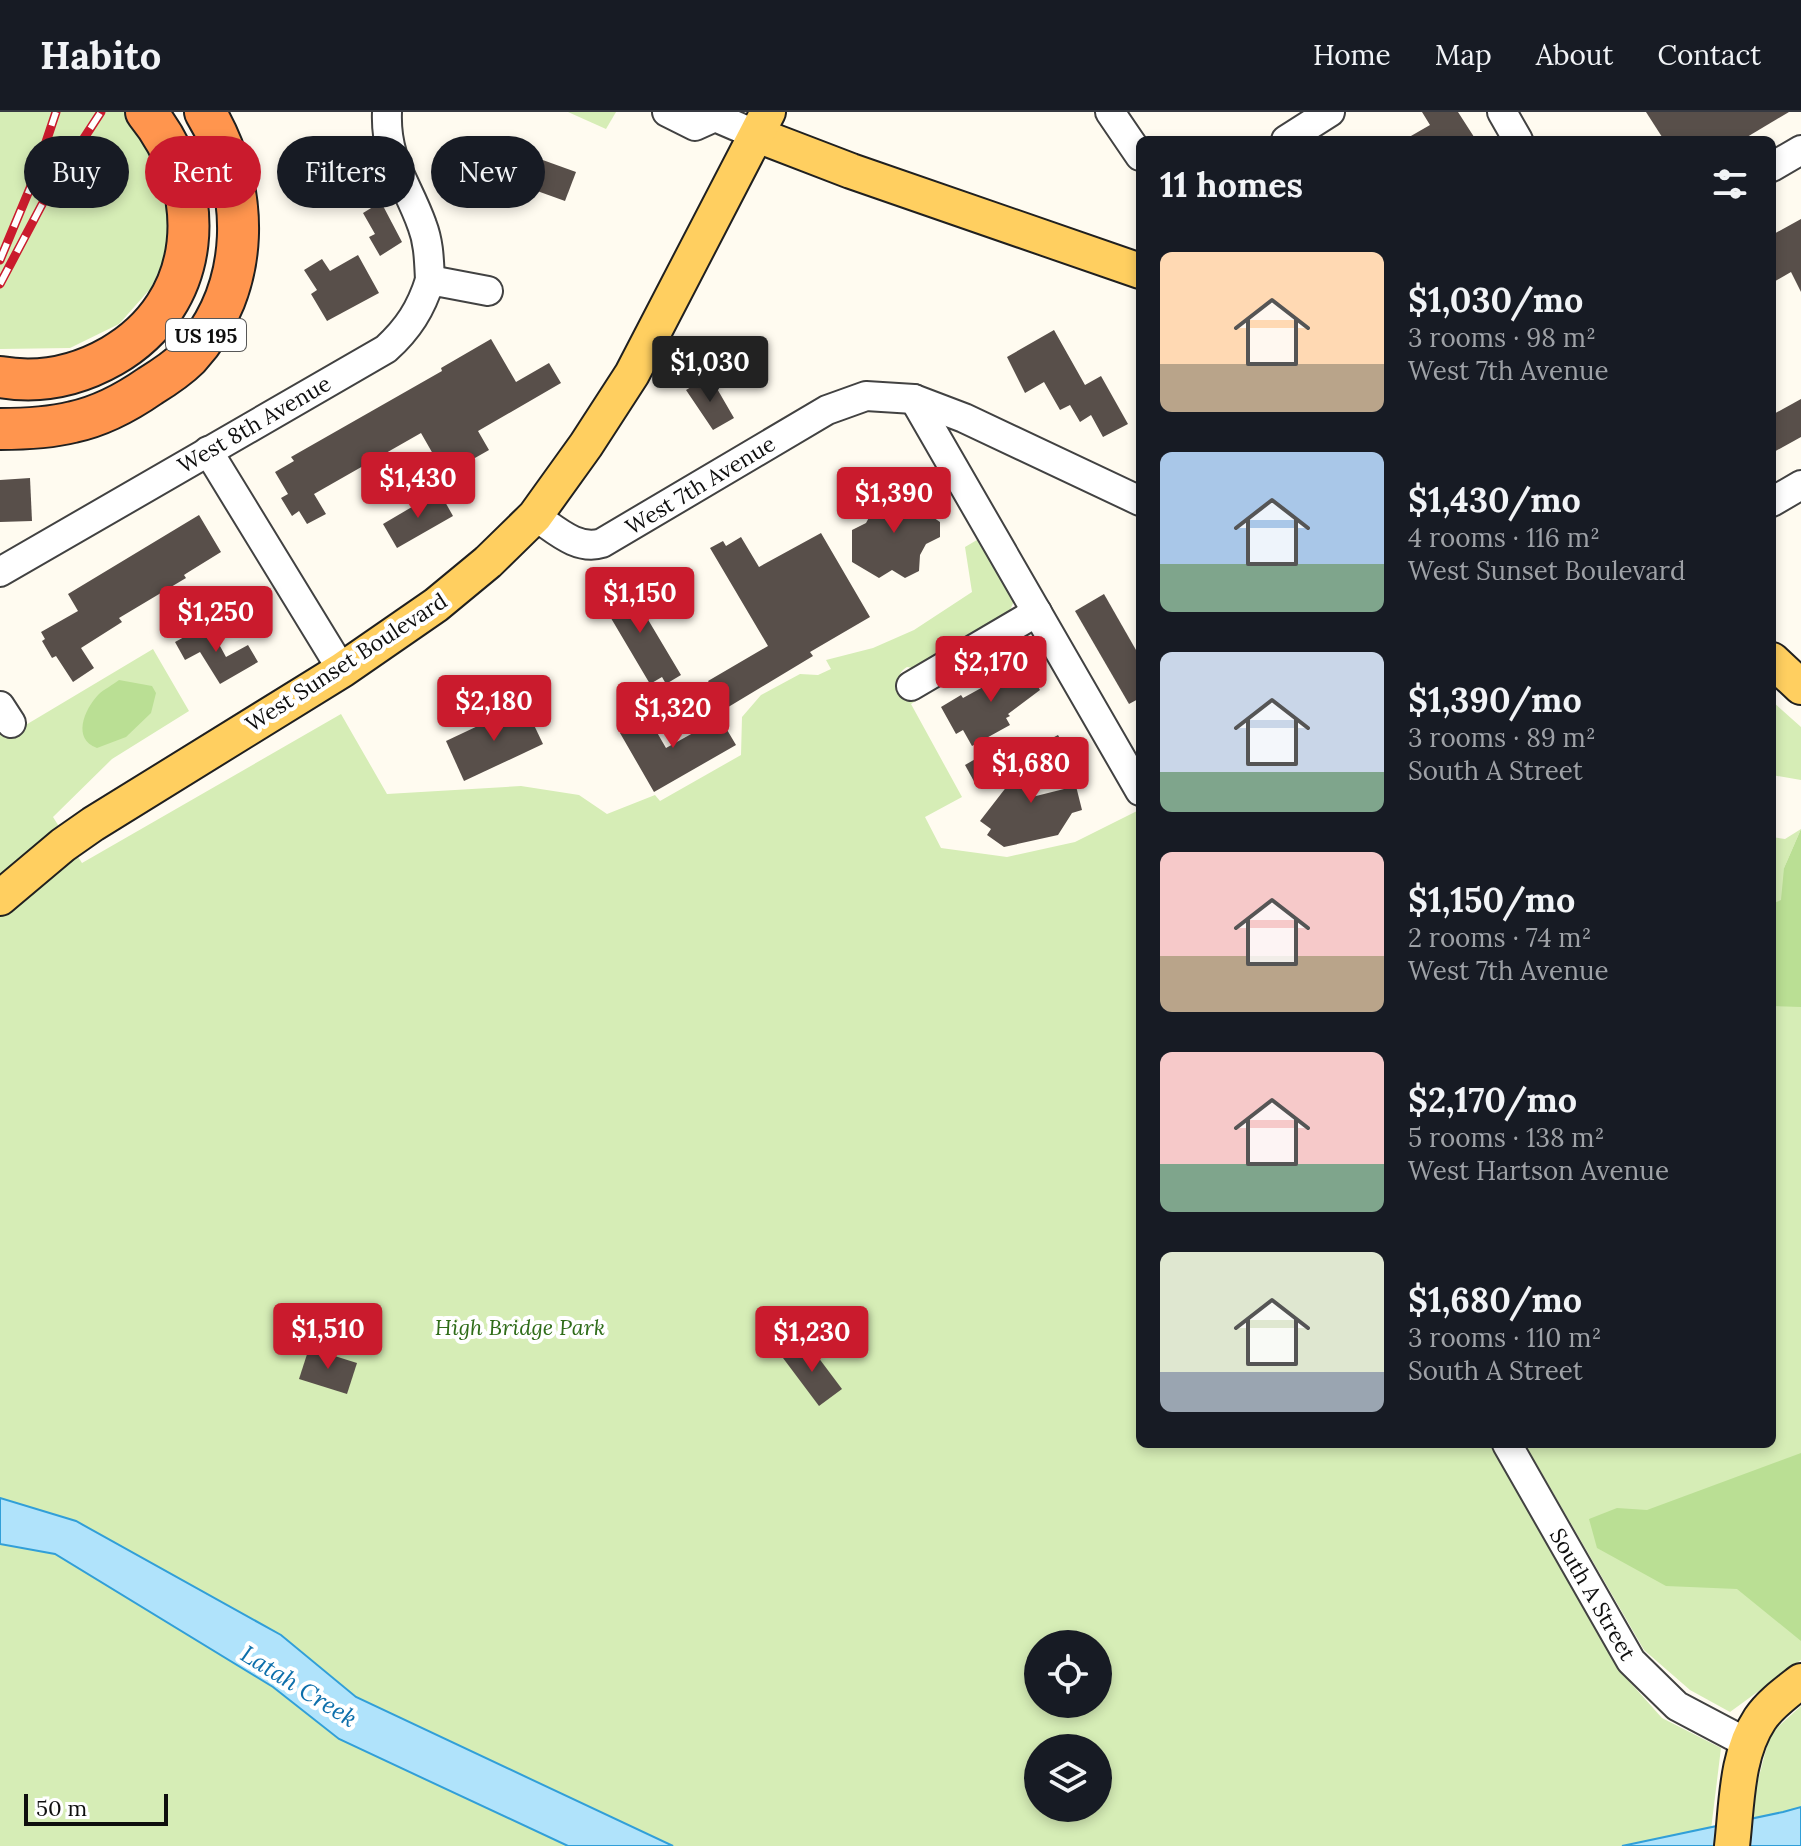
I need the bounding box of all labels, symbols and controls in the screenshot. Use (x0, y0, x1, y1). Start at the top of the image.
text: Habito (40, 31, 161, 79)
text: Home (1313, 37, 1391, 73)
text: Map (1435, 37, 1492, 73)
text: About (1536, 37, 1613, 73)
text: Contact (1657, 37, 1761, 73)
chip: Buy (24, 136, 129, 208)
chip: Rent (145, 136, 261, 208)
chip: Filters (277, 136, 415, 208)
chip: New (431, 136, 545, 208)
icon: filters (1708, 162, 1752, 206)
text: 11 homes (1160, 163, 1303, 206)
text: $1,030/mo (1408, 278, 1583, 321)
icon: home (1224, 284, 1320, 380)
road number: US 195 (166, 319, 246, 351)
text: 3 rooms · 98 m² (1408, 321, 1596, 354)
pin: $1,030 (645, 336, 775, 404)
text: $1,030 (670, 345, 750, 378)
text: West 7th Avenue (1408, 354, 1609, 387)
street label: West 8th Avenue (173, 369, 336, 479)
street label: West 7th Avenue (620, 429, 780, 541)
pin: $1,430 (353, 452, 483, 520)
text: $1,430 (379, 461, 457, 494)
pin: $1,390 (829, 467, 959, 535)
text: $1,390 (855, 476, 933, 509)
text: $1,430/mo (1408, 478, 1581, 521)
icon: home (1224, 484, 1320, 580)
text: 4 rooms · 116 m² (1408, 521, 1600, 554)
text: West Sunset Boulevard (1408, 554, 1685, 587)
pin: $1,150 (575, 567, 705, 635)
text: $1,150 (603, 576, 677, 609)
pin: $1,250 (151, 586, 281, 654)
street label: West Sunset Boulevard (240, 586, 452, 738)
text: $1,250 (178, 595, 254, 628)
pin: $2,170 (926, 636, 1056, 704)
text: $2,170 (954, 645, 1028, 678)
pin: $2,180 (429, 675, 559, 743)
text: $1,390/mo (1408, 678, 1582, 721)
pin: $1,320 (608, 682, 738, 750)
text: $2,180 (455, 684, 533, 717)
icon: home (1224, 684, 1320, 780)
text: $1,320 (634, 691, 712, 724)
text: 3 rooms · 89 m² (1408, 721, 1596, 754)
pin: $1,680 (966, 737, 1096, 805)
text: $1,680 (992, 746, 1070, 779)
text: South A Street (1408, 754, 1583, 787)
text: $1,150/mo (1408, 878, 1575, 921)
icon: home (1224, 884, 1320, 980)
text: 2 rooms · 74 m² (1408, 921, 1592, 954)
text: West 7th Avenue (1408, 954, 1609, 987)
text: $2,170/mo (1408, 1078, 1577, 1121)
icon: home (1224, 1084, 1320, 1180)
text: 5 rooms · 138 m² (1408, 1121, 1605, 1154)
text: West Hartson Avenue (1408, 1154, 1669, 1187)
text: $1,680/mo (1408, 1278, 1582, 1321)
icon: home (1224, 1284, 1320, 1380)
pin: $1,510 (263, 1303, 393, 1371)
pin: $1,230 (747, 1306, 877, 1374)
text: $1,510 (291, 1312, 365, 1345)
park label: High Bridge Park (435, 1313, 605, 1341)
text: $1,230 (773, 1315, 851, 1348)
text: 3 rooms · 110 m² (1408, 1321, 1601, 1354)
text: South A Street (1408, 1354, 1583, 1387)
street label: South A Street (1544, 1523, 1642, 1665)
map controls (1024, 1630, 1112, 1822)
button: locate (1024, 1630, 1112, 1718)
water label: Latah Creek (235, 1638, 363, 1734)
button: layers (1024, 1734, 1112, 1822)
scale bar (24, 1790, 168, 1826)
text: 50 m (36, 1794, 87, 1822)

